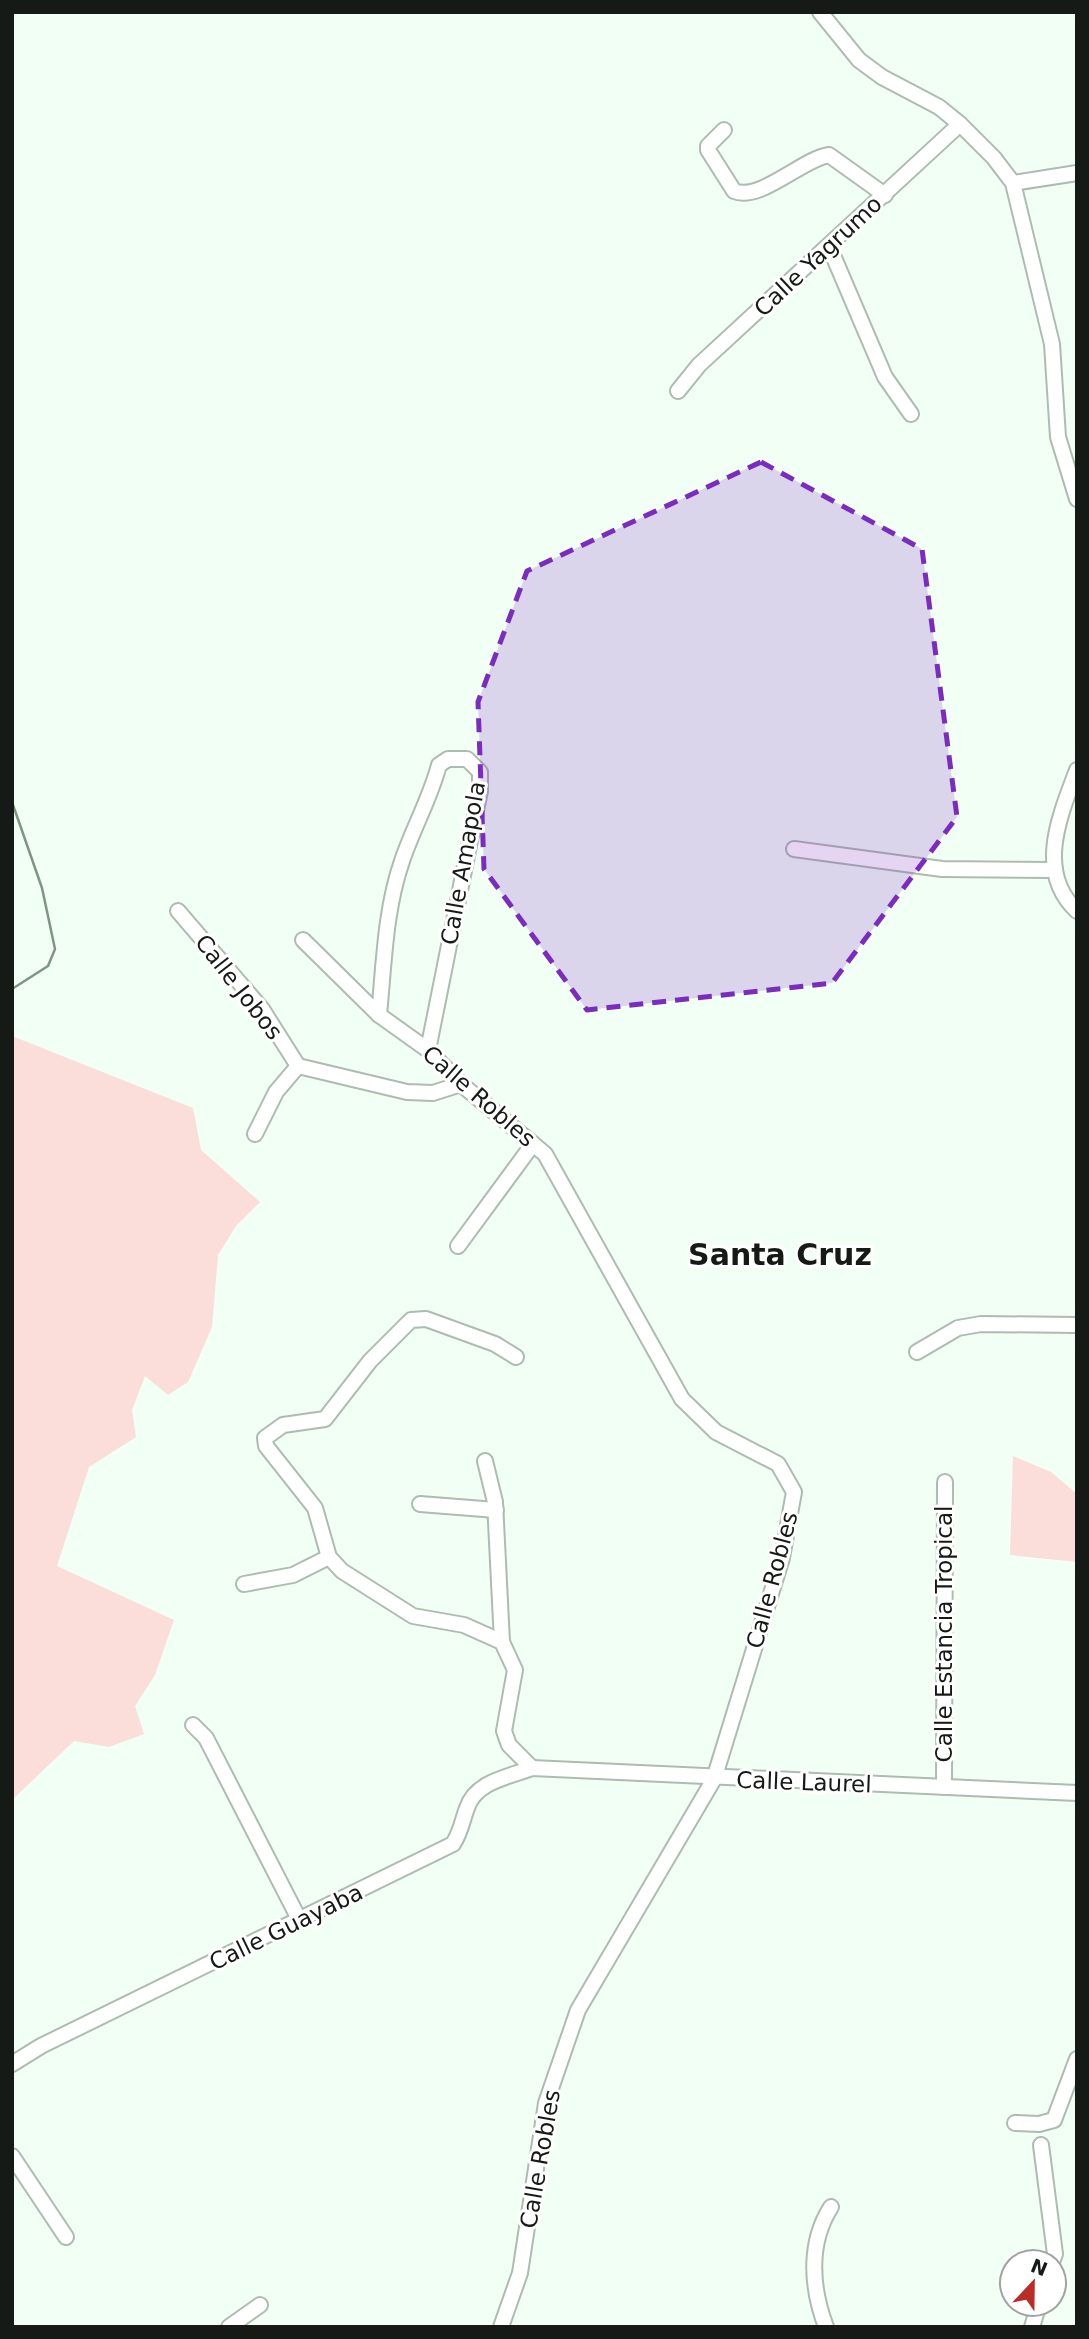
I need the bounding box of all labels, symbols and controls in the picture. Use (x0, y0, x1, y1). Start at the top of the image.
street label: Calle Yagrumo (749, 190, 887, 322)
street label: Calle Amapola (436, 779, 490, 947)
street label: Calle Jobos (190, 929, 288, 1045)
street label: Calle Robles (417, 1040, 541, 1152)
district label: Santa Cruz (688, 1237, 872, 1272)
street label: Calle Estancia Tropical (931, 1506, 957, 1762)
street label: Calle Robles (741, 1509, 803, 1651)
street label: Calle Laurel (736, 1767, 872, 1797)
street label: Calle Guayaba (205, 1879, 367, 1975)
street label: Calle Robles (515, 2088, 565, 2230)
north arrow (998, 2248, 1068, 2318)
text: N (1028, 2254, 1051, 2280)

